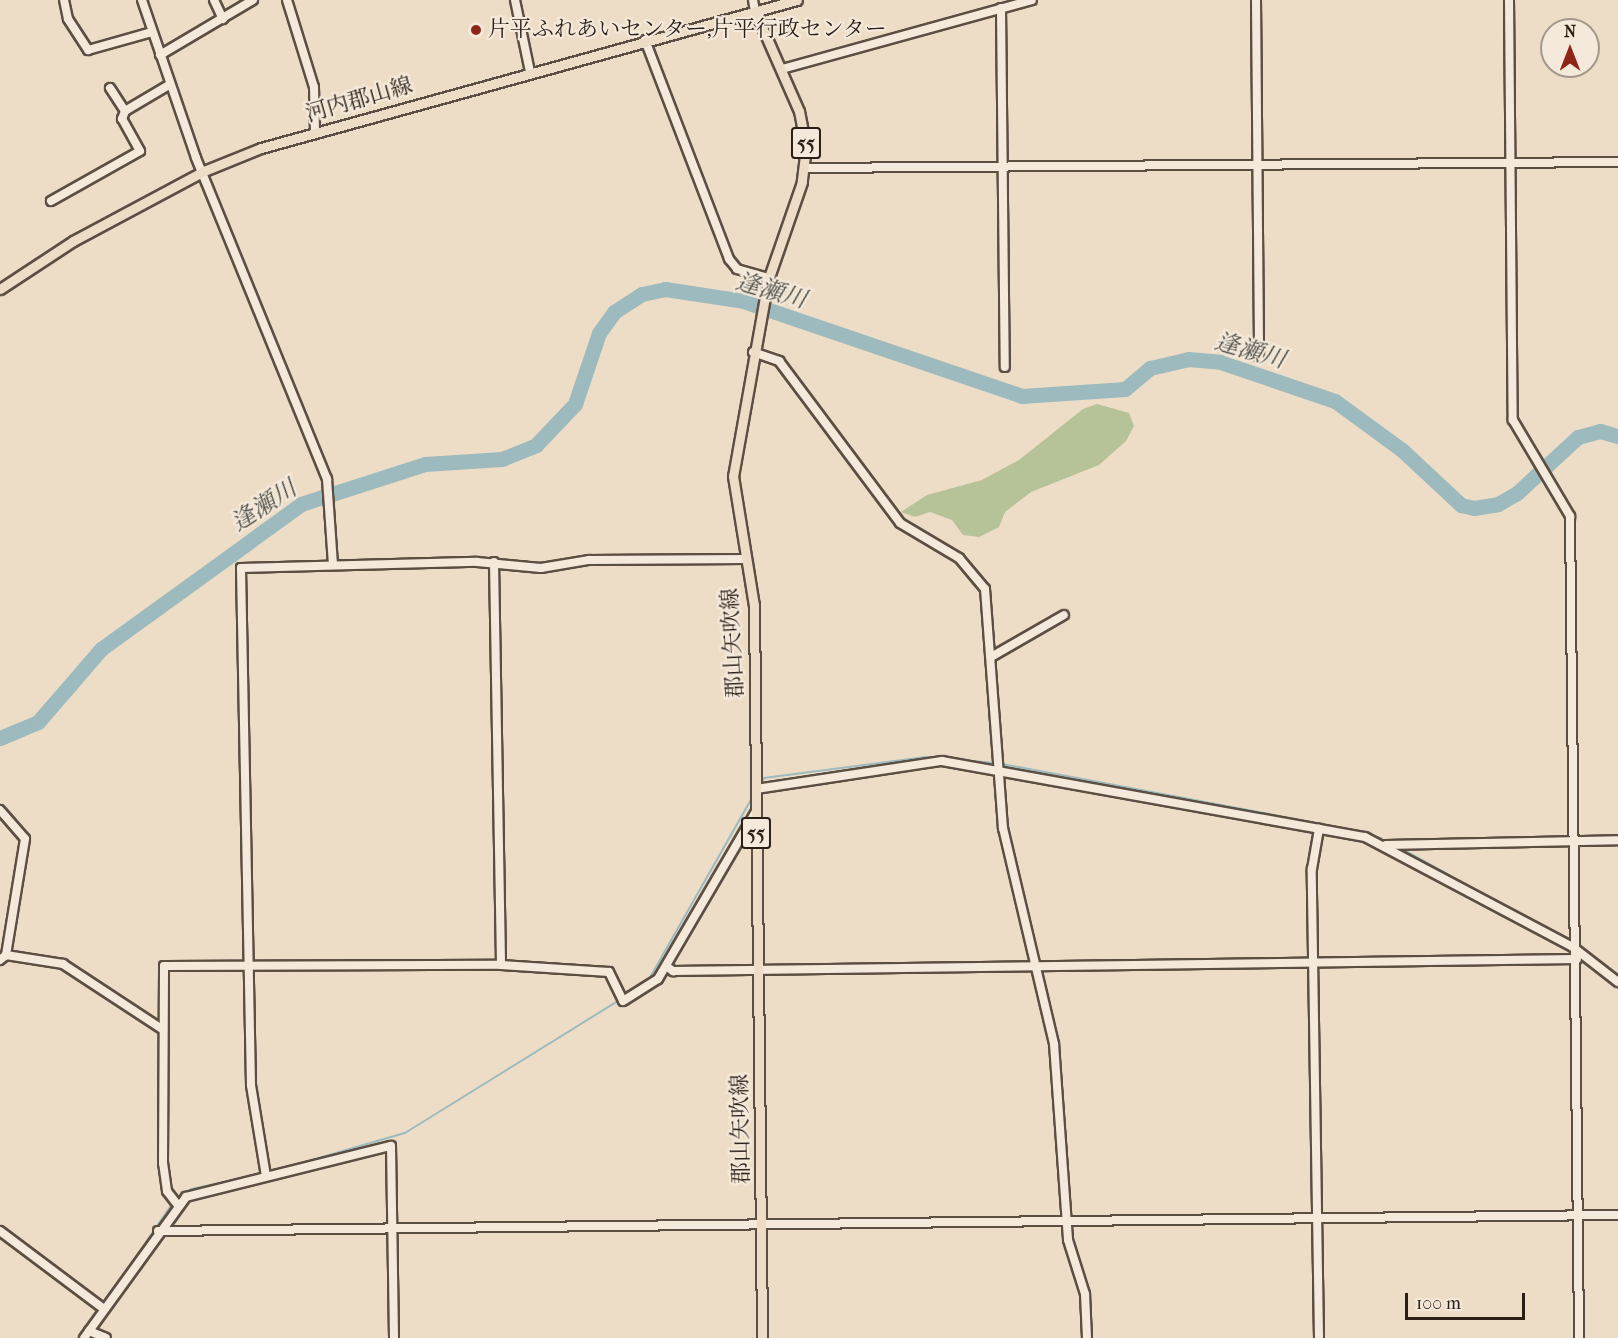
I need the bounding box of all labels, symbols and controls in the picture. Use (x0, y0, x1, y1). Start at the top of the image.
place label: 片平ふれあいセンター,片平行政センター (488, 17, 889, 43)
north arrow (1540, 18, 1600, 78)
text: N (1564, 22, 1576, 41)
marker: 片平ふれあいセンター,片平行政センター (469, 23, 483, 37)
street label: 河内郡山線 (302, 72, 416, 128)
road number: 55 (790, 125, 822, 161)
water label: 逢瀬川 (732, 267, 810, 315)
water label: 逢瀬川 (1211, 327, 1289, 375)
water label: 逢瀬川 (226, 474, 302, 538)
street label: 郡山矢吹線 (717, 587, 749, 699)
road number: 55 (740, 815, 772, 851)
street label: 郡山矢吹線 (727, 1074, 755, 1184)
scale bar (1408, 1281, 1528, 1319)
text: 100 m (1416, 1293, 1461, 1314)

